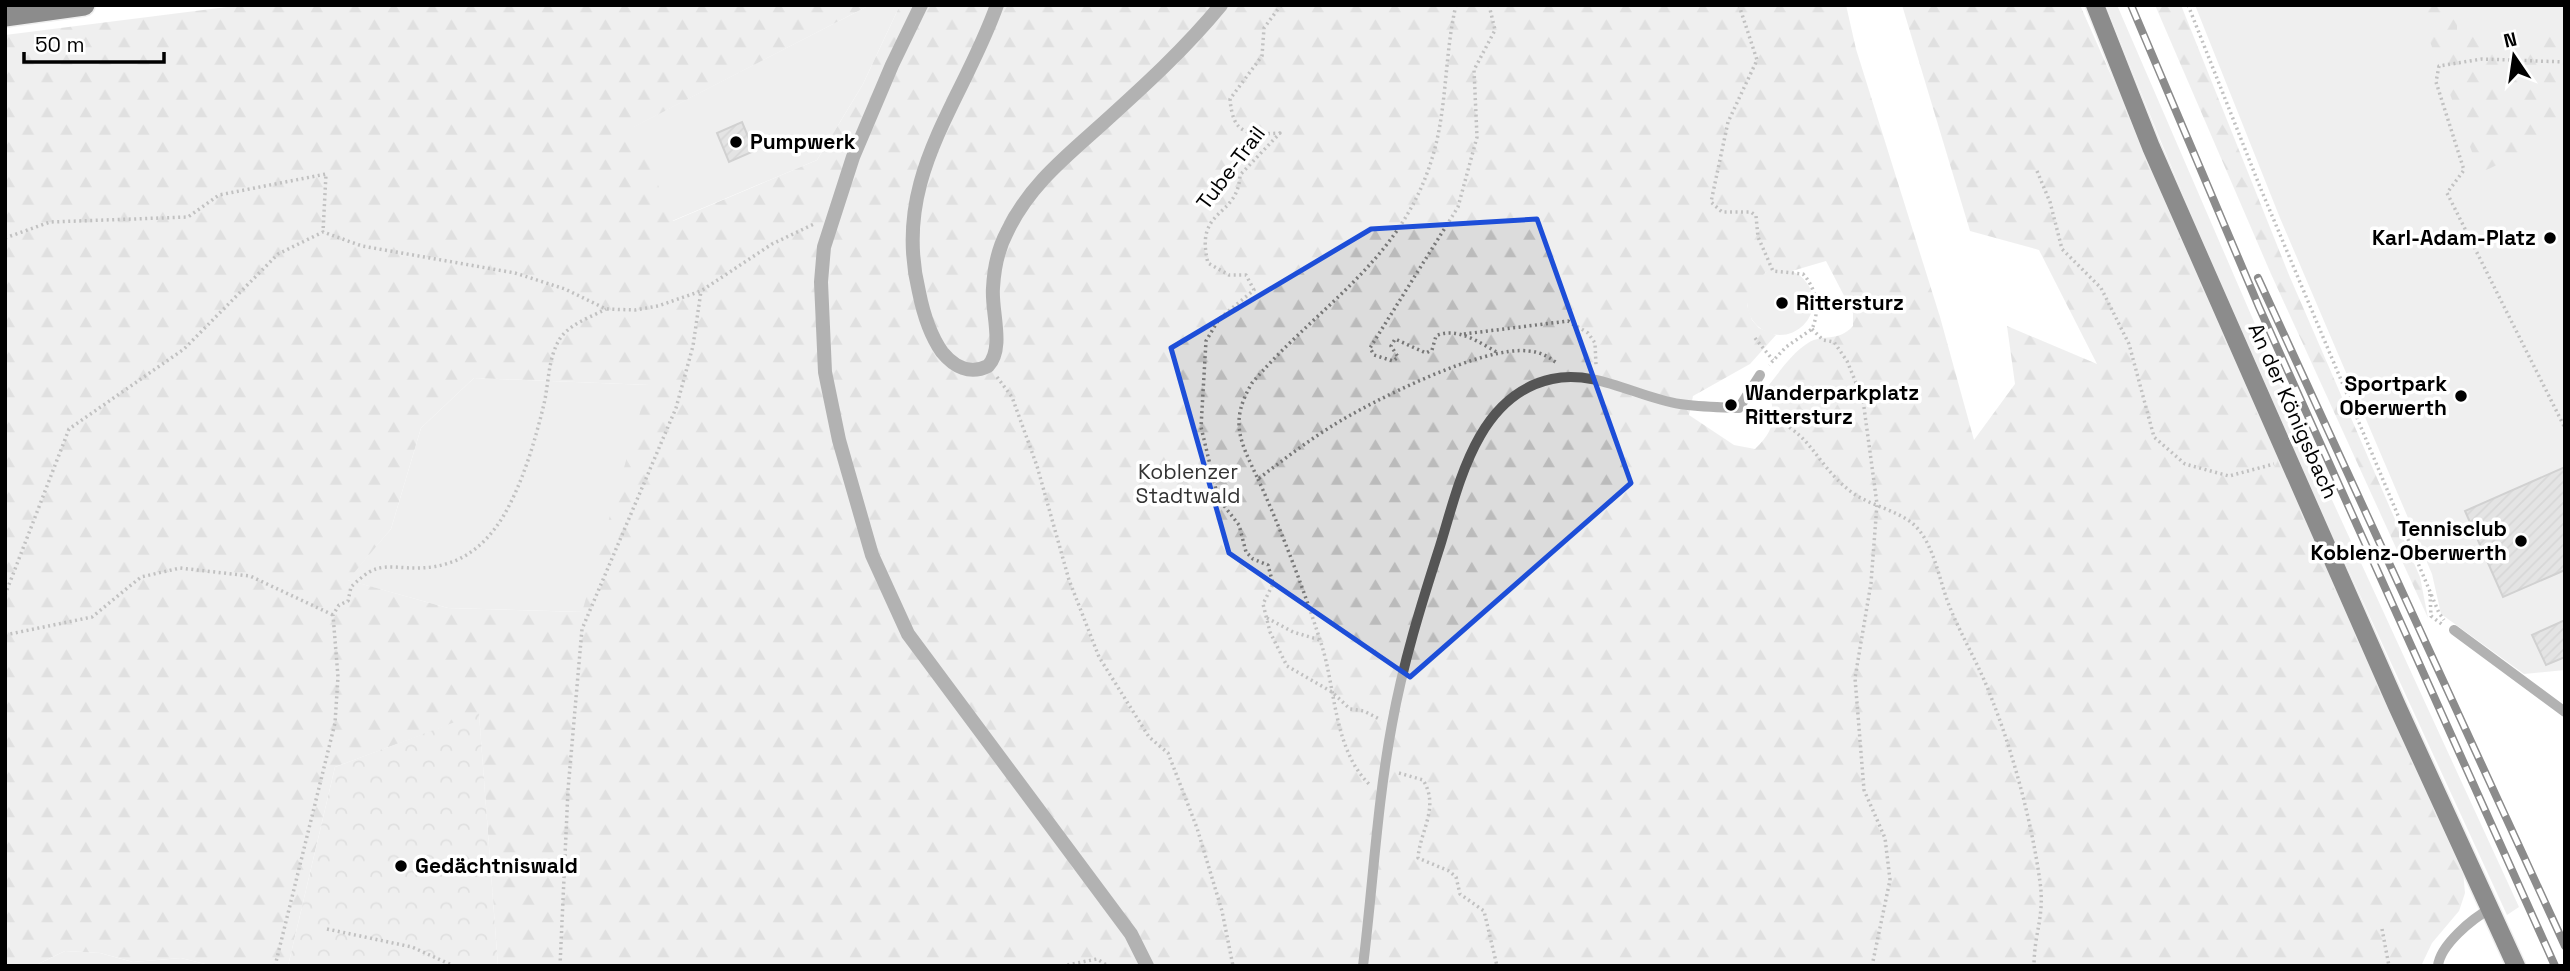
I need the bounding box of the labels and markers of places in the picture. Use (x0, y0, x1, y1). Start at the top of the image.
place label: Pumpwerk (750, 128, 856, 155)
marker: Pumpwerk (728, 134, 744, 150)
place label: Karl-Adam-Platz (2372, 224, 2536, 251)
marker: Karl-Adam-Platz (2542, 230, 2558, 246)
place label: Rittersturz (1796, 289, 1904, 316)
marker: Rittersturz (1774, 295, 1790, 311)
place label: Sportpark Oberwerth (2340, 370, 2447, 421)
place label: Wanderparkplatz Rittersturz (1745, 379, 1919, 430)
marker: Sportpark Oberwerth (2453, 388, 2469, 404)
marker: Wanderparkplatz Rittersturz (1723, 397, 1739, 413)
place label: Tennisclub Koblenz-Oberwerth (2310, 515, 2507, 566)
marker: Tennisclub Koblenz-Oberwerth (2513, 533, 2529, 549)
place label: Gedächtniswald (415, 852, 578, 879)
marker: Gedächtniswald (393, 858, 409, 874)

